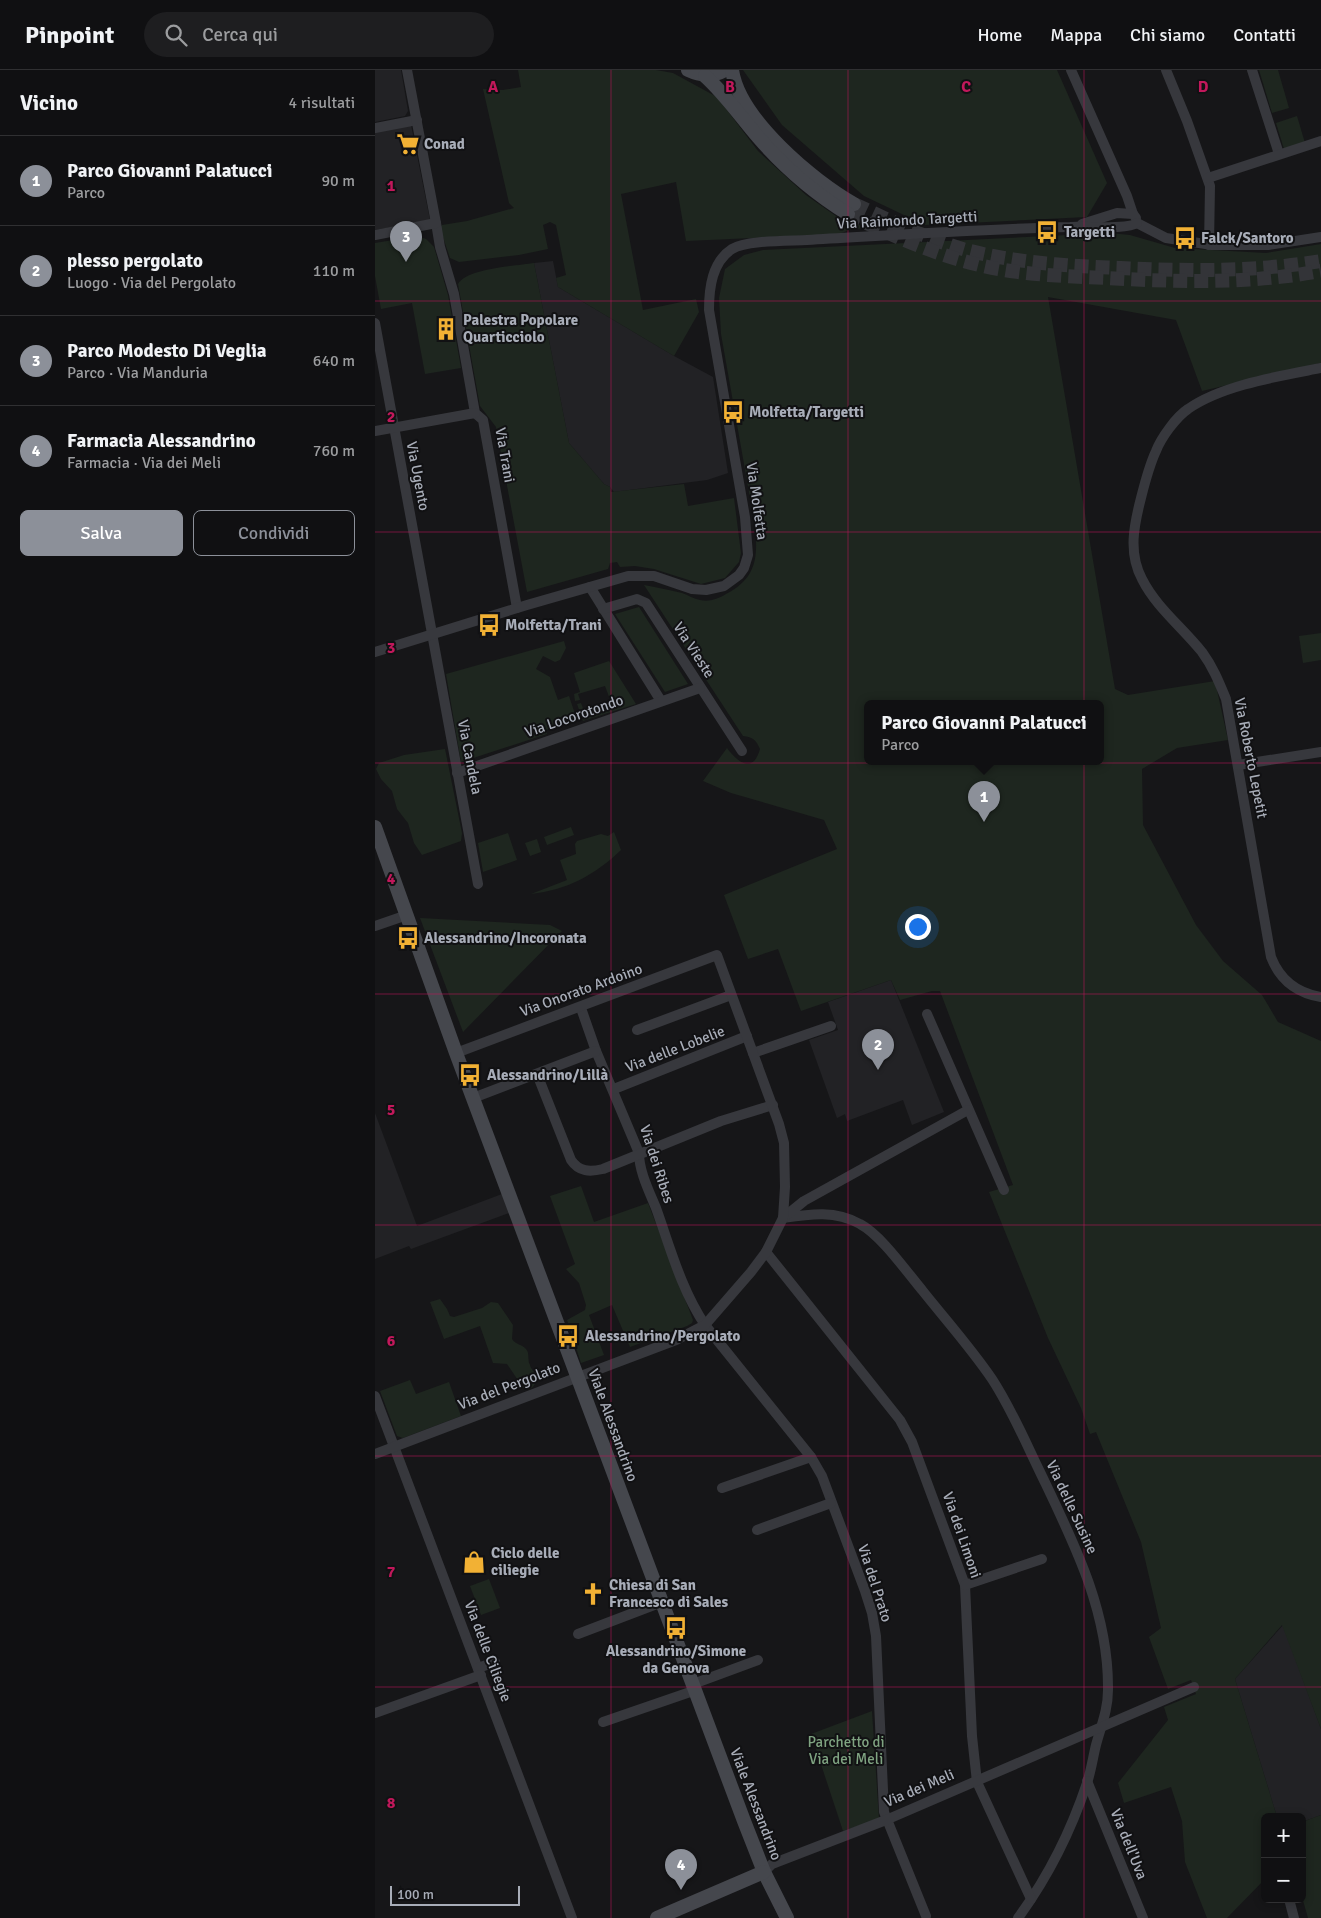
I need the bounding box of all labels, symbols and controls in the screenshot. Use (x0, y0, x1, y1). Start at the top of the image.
search box (144, 12, 494, 57)
text: Pinpoint (25, 20, 114, 50)
icon: search (162, 21, 190, 49)
text: Cerca qui (202, 23, 278, 47)
text: Home (977, 24, 1022, 46)
text: Mappa (1050, 24, 1102, 46)
text: Chi siamo (1130, 24, 1205, 46)
text: Contatti (1233, 24, 1296, 46)
text: A (488, 77, 499, 97)
text: B (725, 77, 735, 97)
text: C (961, 77, 971, 97)
text: D (1198, 77, 1209, 97)
text: Vicino (20, 90, 78, 116)
text: 4 risultati (289, 93, 355, 113)
supermarket icon: Conad (395, 131, 421, 157)
place label: Conad (424, 135, 465, 153)
text: Parco Giovanni Palatucci (67, 159, 273, 183)
text: 1 (32, 171, 40, 191)
text: 90 m (321, 171, 355, 191)
text: 1 (387, 176, 396, 196)
text: Parco (67, 183, 105, 203)
street label: Via Raimondo Targetti (836, 207, 978, 233)
bus stop icon: Targetti (1034, 219, 1060, 245)
pin: 3 (390, 221, 422, 262)
place label: Targetti (1064, 223, 1115, 241)
bus stop icon: Falck/Santoro (1172, 225, 1198, 251)
place label: Falck/Santoro (1201, 229, 1294, 247)
text: plesso pergolato (67, 249, 203, 273)
text: 2 (32, 261, 40, 281)
text: 110 m (313, 261, 355, 281)
text: Luogo · Via del Pergolato (67, 273, 236, 293)
place label: Palestra Popolare Quarticciolo (463, 311, 578, 346)
building icon: Palestra Popolare Quarticciolo (433, 316, 459, 342)
text: Parco Modesto Di Veglia (67, 339, 267, 363)
text: 3 (32, 351, 40, 371)
text: 640 m (313, 351, 355, 371)
text: Parco · Via Manduria (67, 363, 208, 383)
bus stop icon: Molfetta/Targetti (720, 399, 746, 425)
place label: Molfetta/Targetti (749, 403, 864, 421)
text: 2 (387, 407, 395, 427)
street label: Via Trani (491, 426, 519, 484)
text: Farmacia Alessandrino (67, 429, 256, 453)
street label: Via Ugento (402, 440, 434, 512)
text: 4 (32, 441, 40, 461)
text: 760 m (313, 441, 355, 461)
text: Farmacia · Via dei Meli (67, 453, 221, 473)
street label: Via Molfetta (743, 461, 771, 541)
button: Salva (20, 510, 183, 556)
button: Condividi (193, 510, 355, 556)
bus stop icon: Molfetta/Trani (476, 612, 502, 638)
place label: Molfetta/Trani (505, 616, 602, 634)
street label: Via Vieste (669, 619, 719, 681)
text: 3 (387, 638, 395, 658)
street label: Via Locorotondo (522, 691, 626, 741)
street label: Via Roberto Lepetit (1230, 696, 1272, 820)
popup (864, 700, 1104, 765)
text: Parco Giovanni Palatucci (881, 711, 1087, 735)
street label: Via Candela (454, 718, 486, 796)
text: Parco (881, 735, 919, 755)
pin: 1 (968, 781, 1000, 822)
text: 4 (387, 869, 396, 889)
your location (905, 914, 931, 940)
bus stop icon: Alessandrino/Incoronata (395, 925, 421, 951)
place label: Alessandrino/Incoronata (424, 929, 587, 947)
street label: Via Onorato Ardoino (517, 959, 645, 1020)
street label: Via delle Lobelie (623, 1022, 727, 1076)
pin: 2 (862, 1029, 894, 1070)
bus stop icon: Alessandrino/Lillà (457, 1062, 483, 1088)
place label: Alessandrino/Lillà (487, 1066, 609, 1084)
text: 5 (387, 1100, 395, 1120)
street label: Via dei Ribes (636, 1122, 678, 1206)
bus stop icon: Alessandrino/Pergolato (555, 1323, 581, 1349)
place label: Alessandrino/Pergolato (585, 1327, 741, 1345)
text: 6 (387, 1331, 396, 1351)
street label: Via del Pergolato (455, 1358, 563, 1414)
street label: Viale Alessandrino (584, 1366, 642, 1484)
street label: Via delle Susine (1042, 1457, 1102, 1557)
street label: Via dei Limoni (939, 1490, 985, 1580)
street label: Via del Prato (854, 1542, 896, 1624)
place label: Ciclo delle ciliegie (491, 1544, 559, 1579)
shop icon: Ciclo delle ciliegie (461, 1549, 487, 1575)
text: 7 (387, 1562, 396, 1582)
place label: Chiesa di San Francesco di Sales (609, 1576, 728, 1611)
church icon: Chiesa di San Francesco di Sales (580, 1581, 606, 1607)
street label: Via delle Ciliegie (460, 1598, 516, 1704)
bus stop icon: Alessandrino/Simone da Genova (663, 1615, 689, 1641)
place label: Alessandrino/Simone da Genova (606, 1642, 746, 1677)
park label: Parchetto di Via dei Meli (807, 1733, 885, 1768)
street label: Viale Alessandrino (726, 1745, 786, 1863)
street label: Via dei Meli (881, 1765, 957, 1811)
text: 8 (387, 1793, 396, 1813)
street label: Via dell'Uva (1107, 1806, 1151, 1882)
map controls (1261, 1813, 1306, 1903)
button: + (1261, 1813, 1306, 1858)
pin: 4 (665, 1849, 697, 1890)
button: − (1261, 1858, 1306, 1903)
scale bar (390, 1883, 520, 1906)
text: 100 m (397, 1886, 434, 1903)

